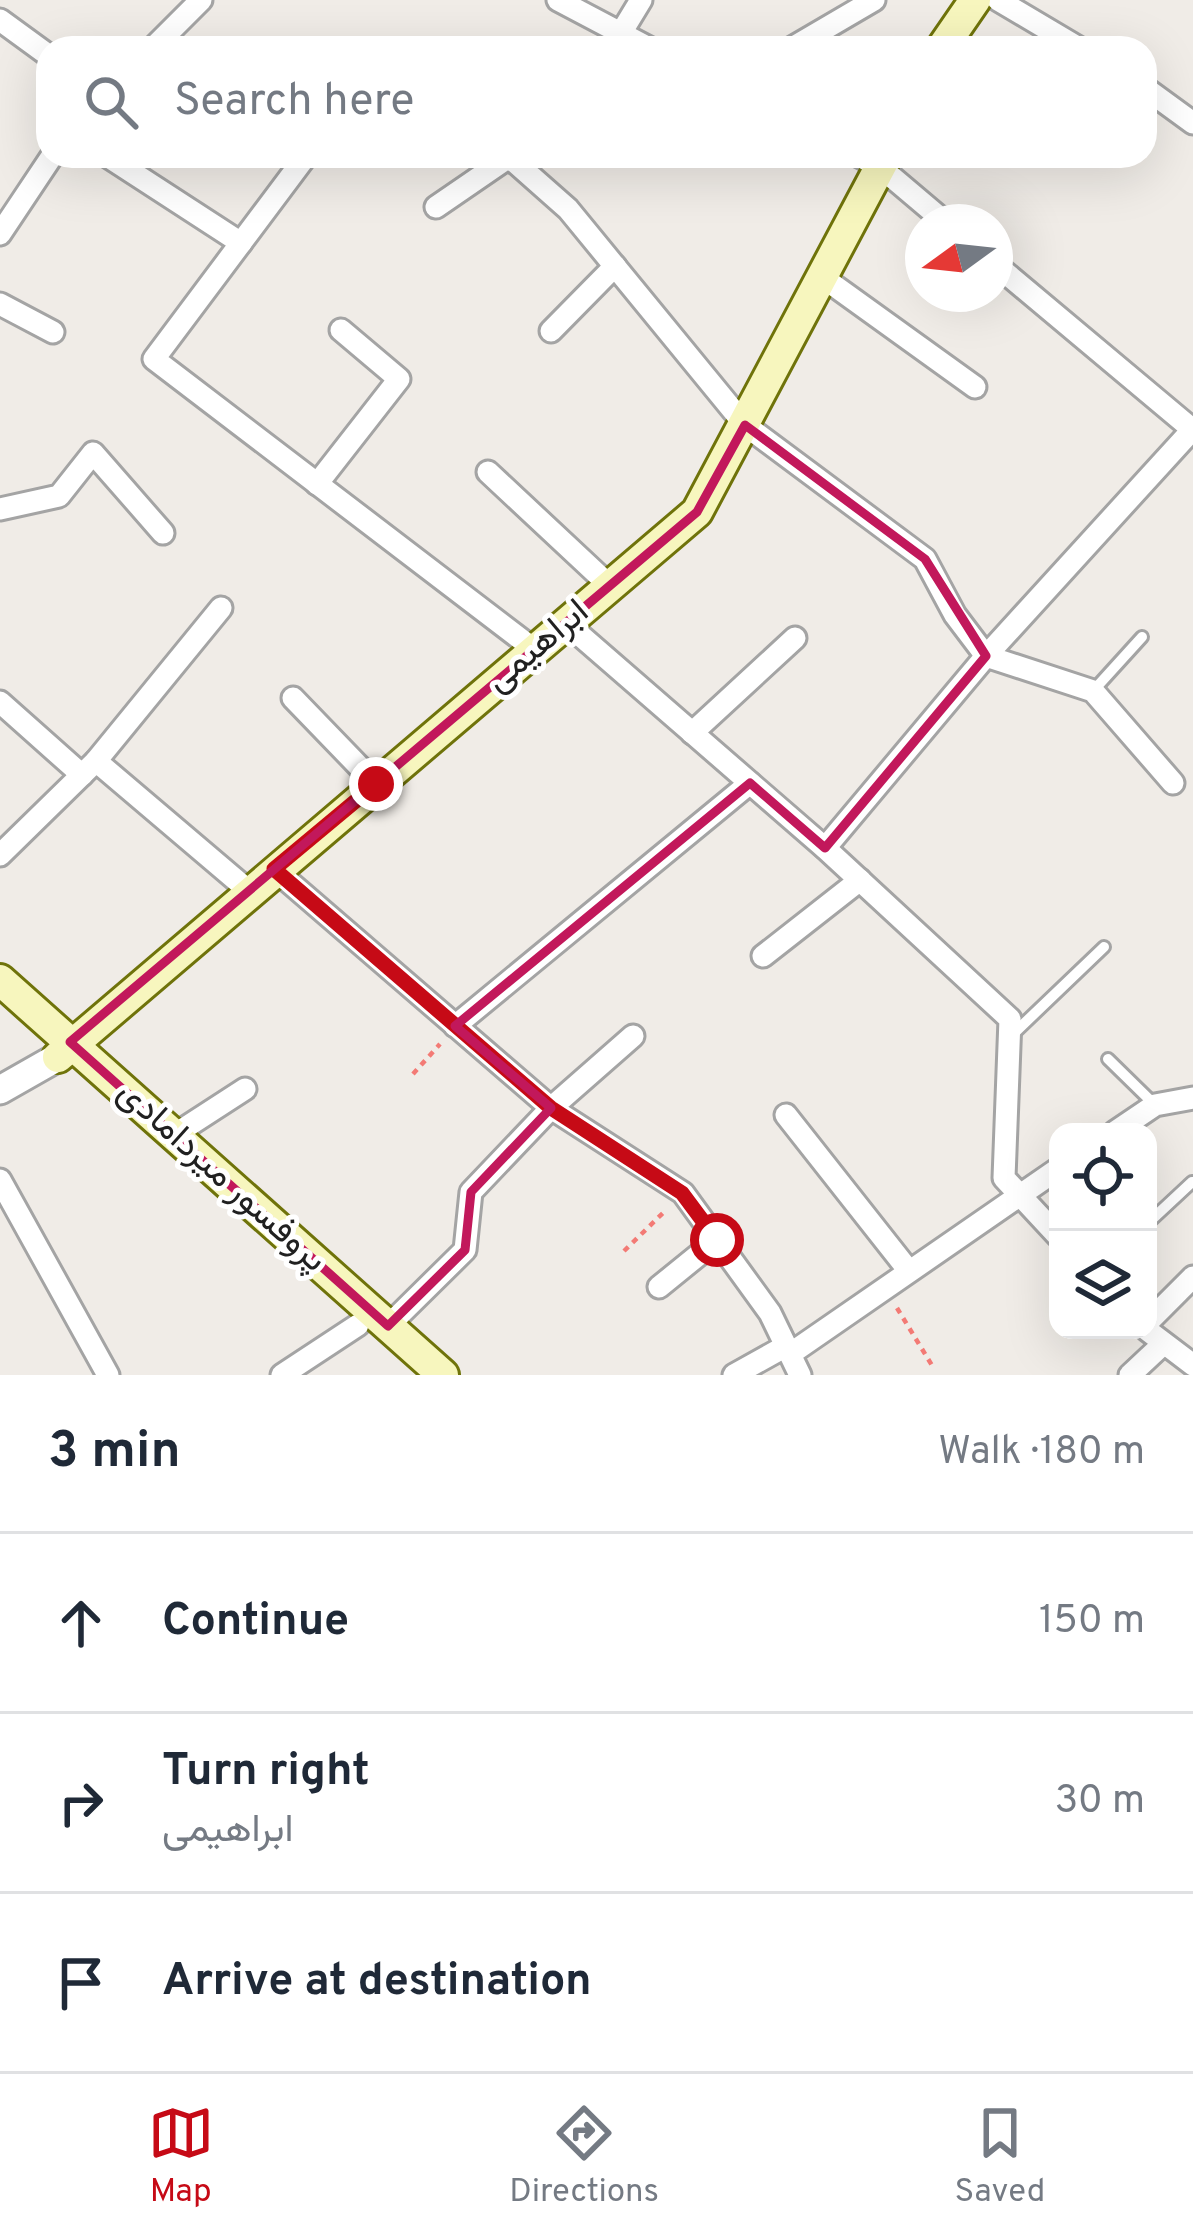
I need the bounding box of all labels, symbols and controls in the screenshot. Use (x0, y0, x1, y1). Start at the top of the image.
search box (36, 36, 1157, 168)
icon: search (78, 69, 144, 135)
text: Search here (174, 74, 414, 131)
north arrow (905, 204, 1013, 312)
street label: ابراهیمی (477, 590, 599, 704)
route end (349, 757, 403, 811)
street label: پروفسور میردامادی (106, 1071, 336, 1283)
map controls (1049, 1123, 1157, 1339)
button: locate (1049, 1123, 1157, 1231)
route start (690, 1213, 744, 1267)
button: layers (1049, 1231, 1157, 1339)
text: 3 min (48, 1421, 181, 1486)
text: Walk · 180 m (938, 1429, 1145, 1478)
icon: ahead (48, 1590, 114, 1656)
text: Continue (162, 1594, 349, 1651)
text: 150 m (1039, 1598, 1145, 1647)
text: Turn right (162, 1744, 370, 1801)
icon: right (48, 1770, 114, 1836)
text: 30 m (1055, 1778, 1145, 1827)
text: ابراهیمی (162, 1807, 293, 1856)
icon: arrive (48, 1950, 114, 2016)
text: Arrive at destination (162, 1954, 592, 2011)
tab: Map (148, 2100, 214, 2214)
tab: Directions (509, 2100, 659, 2214)
tab: Saved (955, 2100, 1045, 2214)

